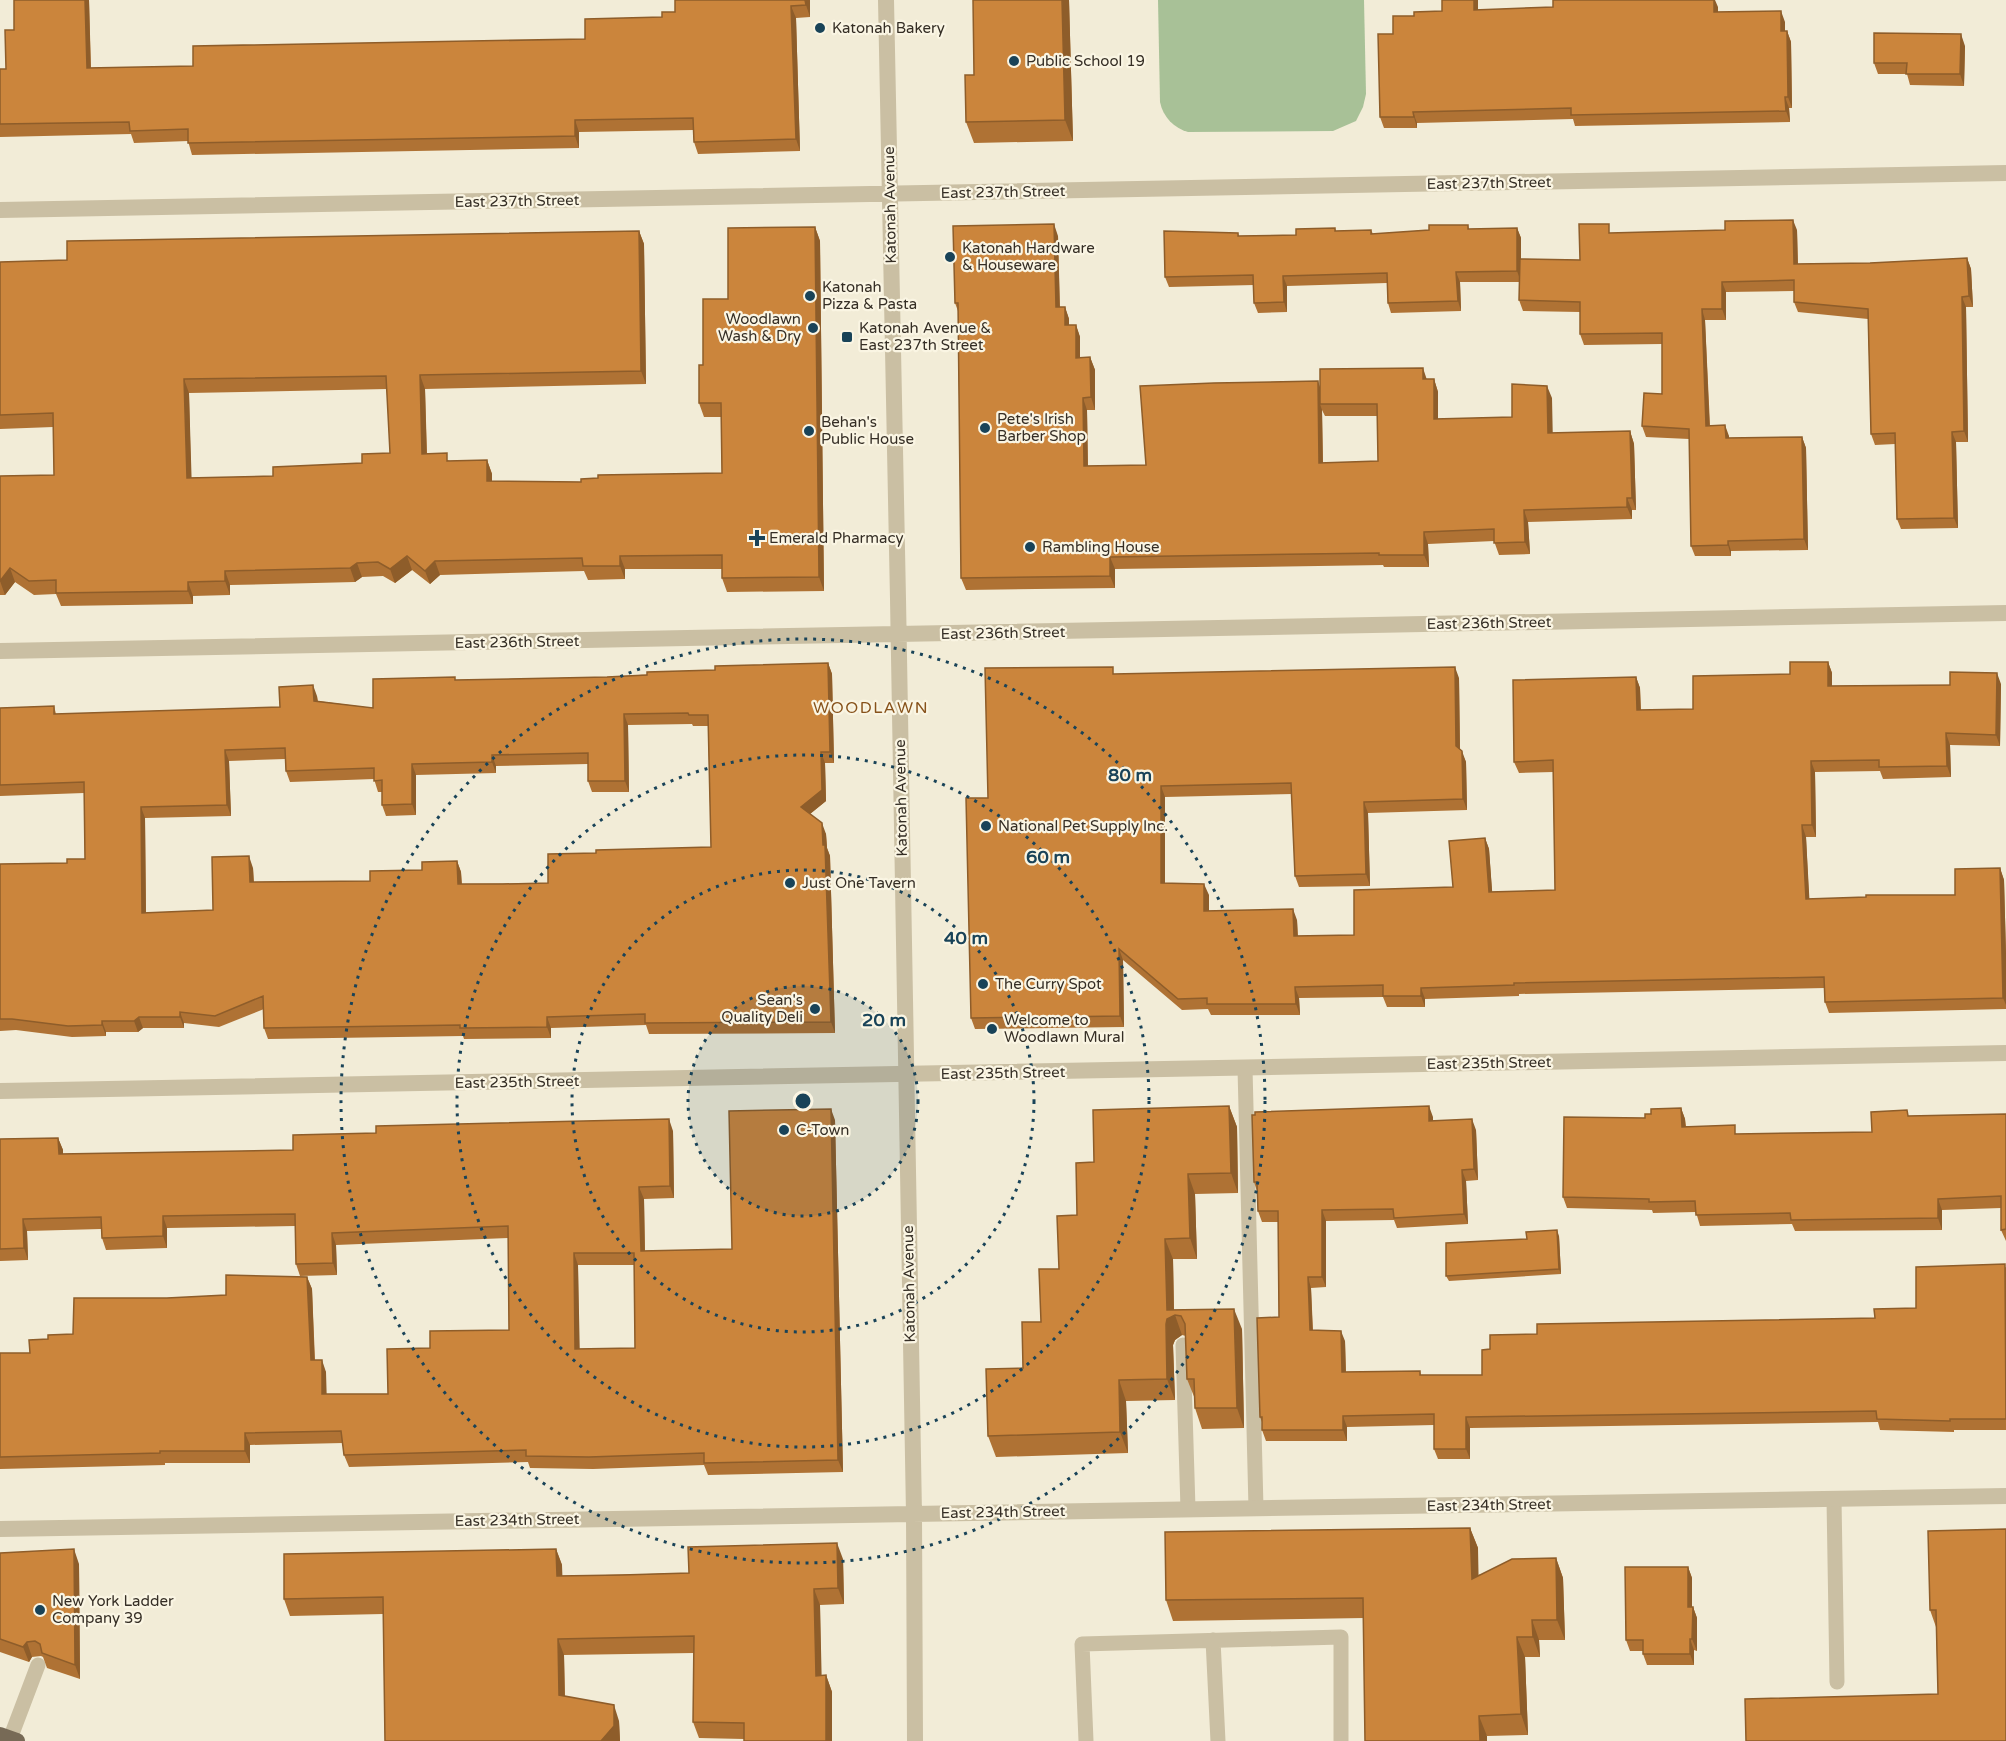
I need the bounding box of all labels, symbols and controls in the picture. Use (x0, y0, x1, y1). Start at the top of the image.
place label: Katonah Bakery (832, 19, 945, 37)
marker: Katonah Bakery (813, 21, 827, 35)
place label: Public School 19 (1026, 52, 1145, 70)
marker: Public School 19 (1007, 54, 1021, 68)
street label: Katonah Avenue (880, 146, 900, 264)
street label: East 237th Street (1427, 173, 1552, 193)
street label: East 237th Street (941, 182, 1066, 202)
street label: East 237th Street (455, 191, 580, 211)
place label: Katonah Hardware & Houseware (962, 239, 1095, 274)
marker: Katonah Hardware & Houseware (943, 250, 957, 264)
place label: Katonah Pizza & Pasta (822, 278, 917, 313)
marker: Katonah Pizza & Pasta (803, 289, 817, 303)
place label: Woodlawn Wash & Dry (718, 310, 801, 345)
place label: Katonah Avenue & East 237th Street (859, 319, 991, 354)
marker: Woodlawn Wash & Dry (806, 321, 820, 335)
marker: Katonah Avenue & East 237th Street (840, 330, 854, 344)
place label: Pete's Irish Barber Shop (997, 410, 1086, 445)
place label: Behan's Public House (821, 413, 914, 448)
marker: Pete's Irish Barber Shop (978, 421, 992, 435)
marker: Behan's Public House (802, 424, 816, 438)
place label: Emerald Pharmacy (769, 529, 904, 547)
marker: Emerald Pharmacy (750, 531, 764, 545)
place label: Rambling House (1042, 538, 1159, 556)
marker: Rambling House (1023, 540, 1037, 554)
street label: East 236th Street (1427, 613, 1552, 633)
street label: East 236th Street (941, 623, 1066, 643)
street label: East 236th Street (455, 632, 580, 652)
district label: WOODLAWN (813, 698, 929, 718)
street label: Katonah Avenue (891, 739, 911, 857)
text: 80 m (1108, 764, 1152, 786)
place label: National Pet Supply Inc. (998, 817, 1168, 835)
marker: National Pet Supply Inc. (979, 819, 993, 833)
text: 60 m (1026, 846, 1070, 868)
place label: Just One Tavern (802, 874, 916, 892)
marker: Just One Tavern (783, 876, 797, 890)
text: 40 m (944, 927, 988, 949)
place label: The Curry Spot (995, 975, 1102, 993)
marker: The Curry Spot (976, 977, 990, 991)
place label: Sean's Quality Deli (721, 991, 803, 1026)
marker: Sean's Quality Deli (808, 1002, 822, 1016)
text: 20 m (862, 1009, 906, 1031)
place label: Welcome to Woodlawn Mural (1004, 1011, 1124, 1046)
marker: Welcome to Woodlawn Mural (985, 1022, 999, 1036)
street label: East 235th Street (1427, 1053, 1552, 1073)
street label: East 235th Street (941, 1063, 1066, 1083)
street label: East 235th Street (455, 1072, 580, 1092)
centre of rings (793, 1091, 813, 1111)
place label: C-Town (796, 1121, 849, 1139)
marker: C-Town (777, 1123, 791, 1137)
street label: Katonah Avenue (899, 1225, 919, 1343)
street label: East 234th Street (1427, 1495, 1552, 1515)
street label: East 234th Street (941, 1502, 1066, 1522)
street label: East 234th Street (455, 1510, 580, 1530)
place label: New York Ladder Company 39 (52, 1592, 174, 1627)
marker: New York Ladder Company 39 (33, 1603, 47, 1617)

